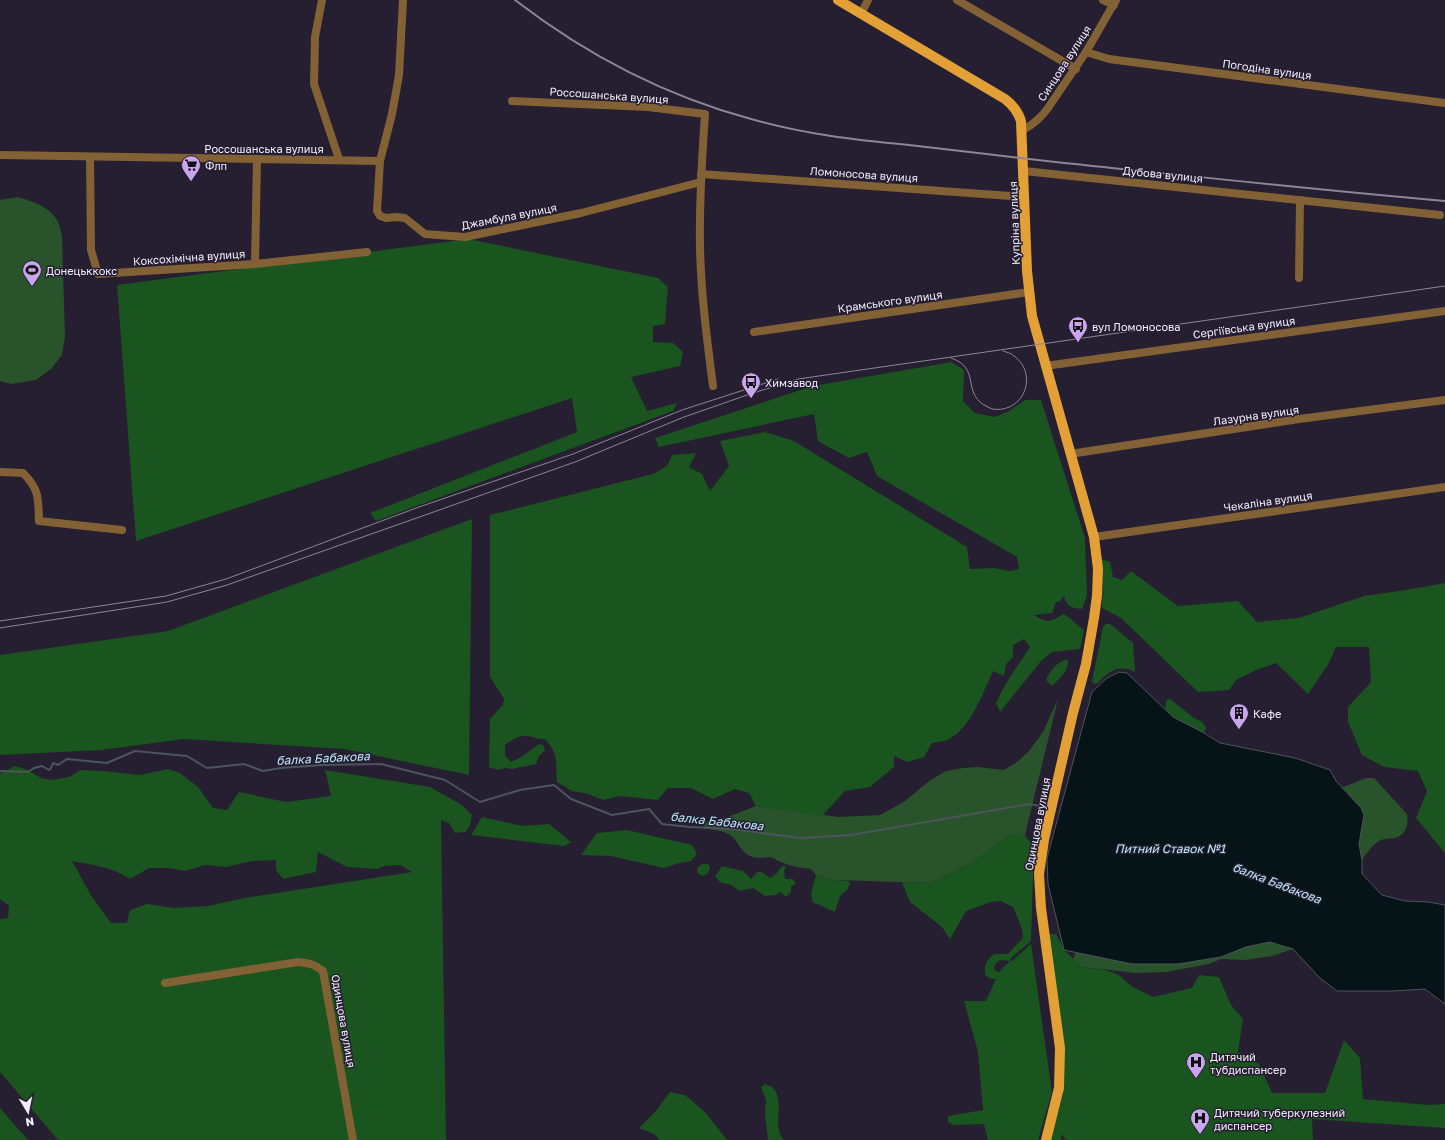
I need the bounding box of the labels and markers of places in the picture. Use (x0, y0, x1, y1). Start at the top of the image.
supermarket icon: Флп (180, 154, 202, 182)
place label: Флп (205, 159, 227, 172)
sports icon: Донецьккокс (21, 259, 43, 287)
place label: Донецьккокс (46, 264, 117, 277)
bus stop icon: вул Ломоносова (1067, 315, 1089, 343)
place label: вул Ломоносова (1092, 320, 1180, 333)
bus stop icon: Химзавод (740, 371, 762, 399)
place label: Химзавод (765, 376, 819, 389)
building icon: Кафе (1228, 702, 1250, 730)
place label: Кафе (1253, 707, 1281, 720)
place label: Дитячий тубдиспансер (1210, 1050, 1286, 1076)
hospital icon: Дитячий тубдиспансер (1185, 1051, 1207, 1079)
place label: Дитячий туберкулезний диспансер (1214, 1106, 1345, 1132)
hospital icon: Дитячий туберкулезний диспансер (1189, 1107, 1211, 1135)

